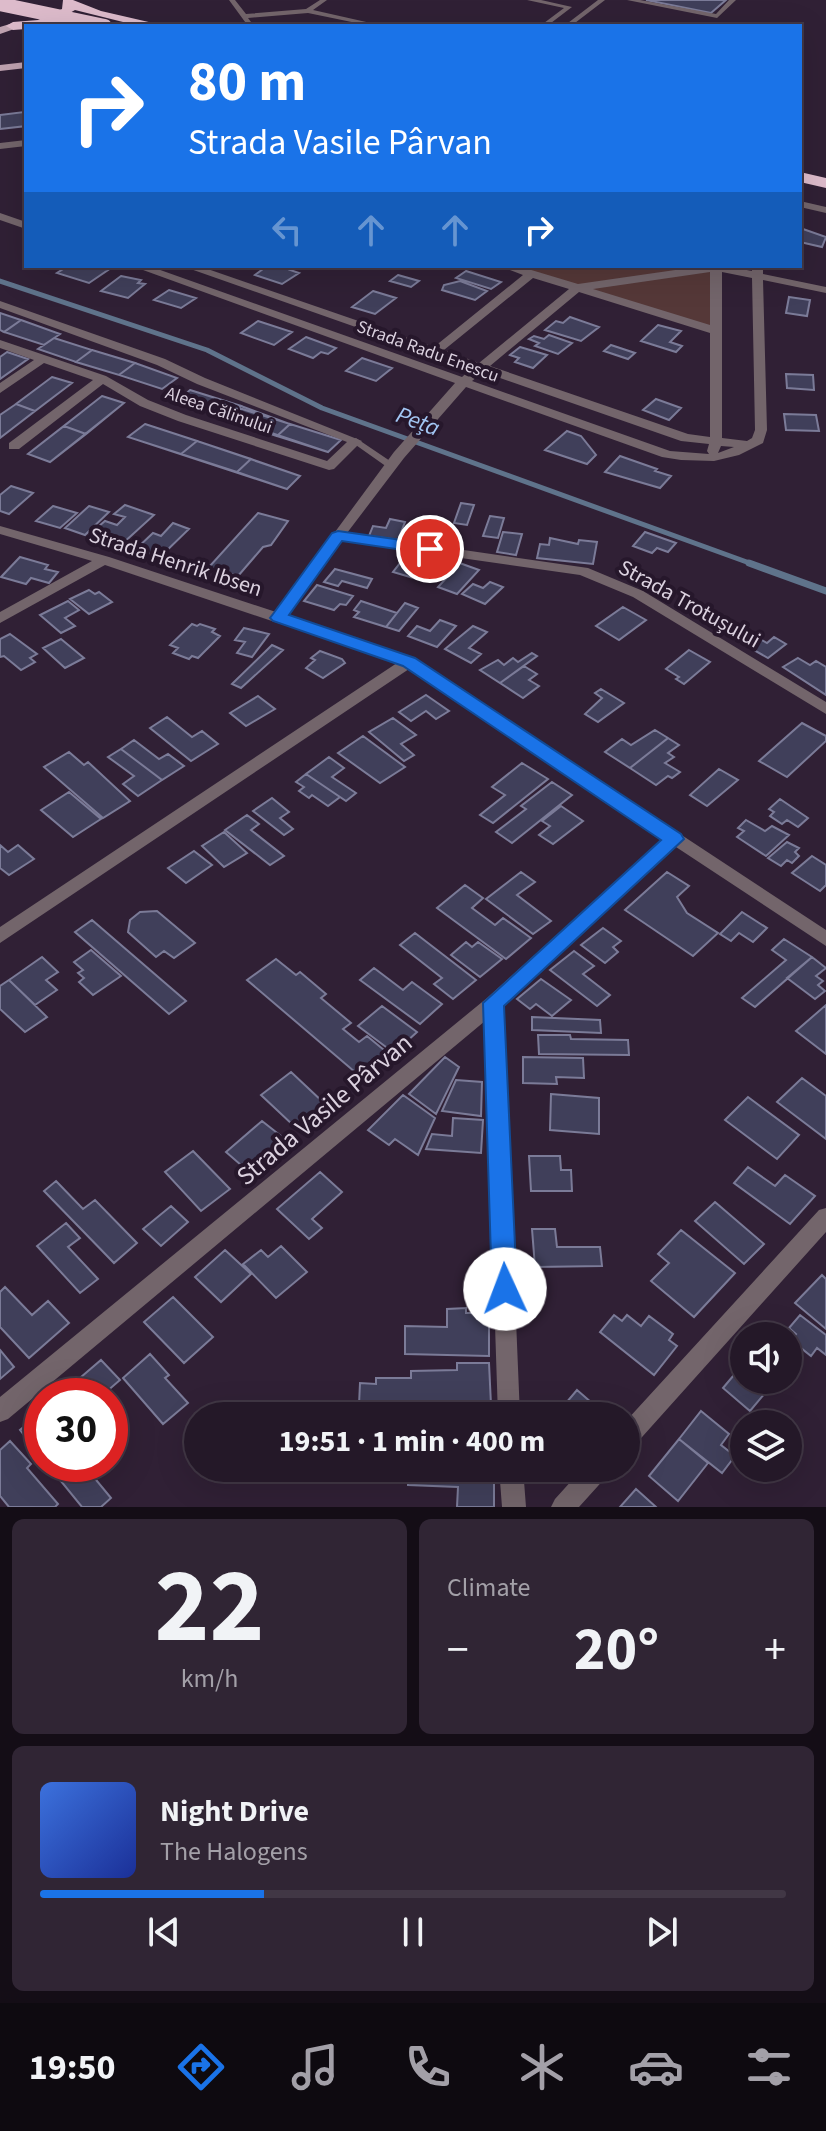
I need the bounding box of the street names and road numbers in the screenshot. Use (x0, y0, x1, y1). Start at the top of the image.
street label: Strada Radu Enescu (353, 314, 502, 389)
street label: Aleea Călinului (162, 381, 276, 440)
street label: Strada Henrik Ibsen (85, 519, 266, 605)
street label: Strada Trotușului (613, 552, 766, 656)
street label: Strada Vasile Pârvan (228, 1025, 420, 1194)

